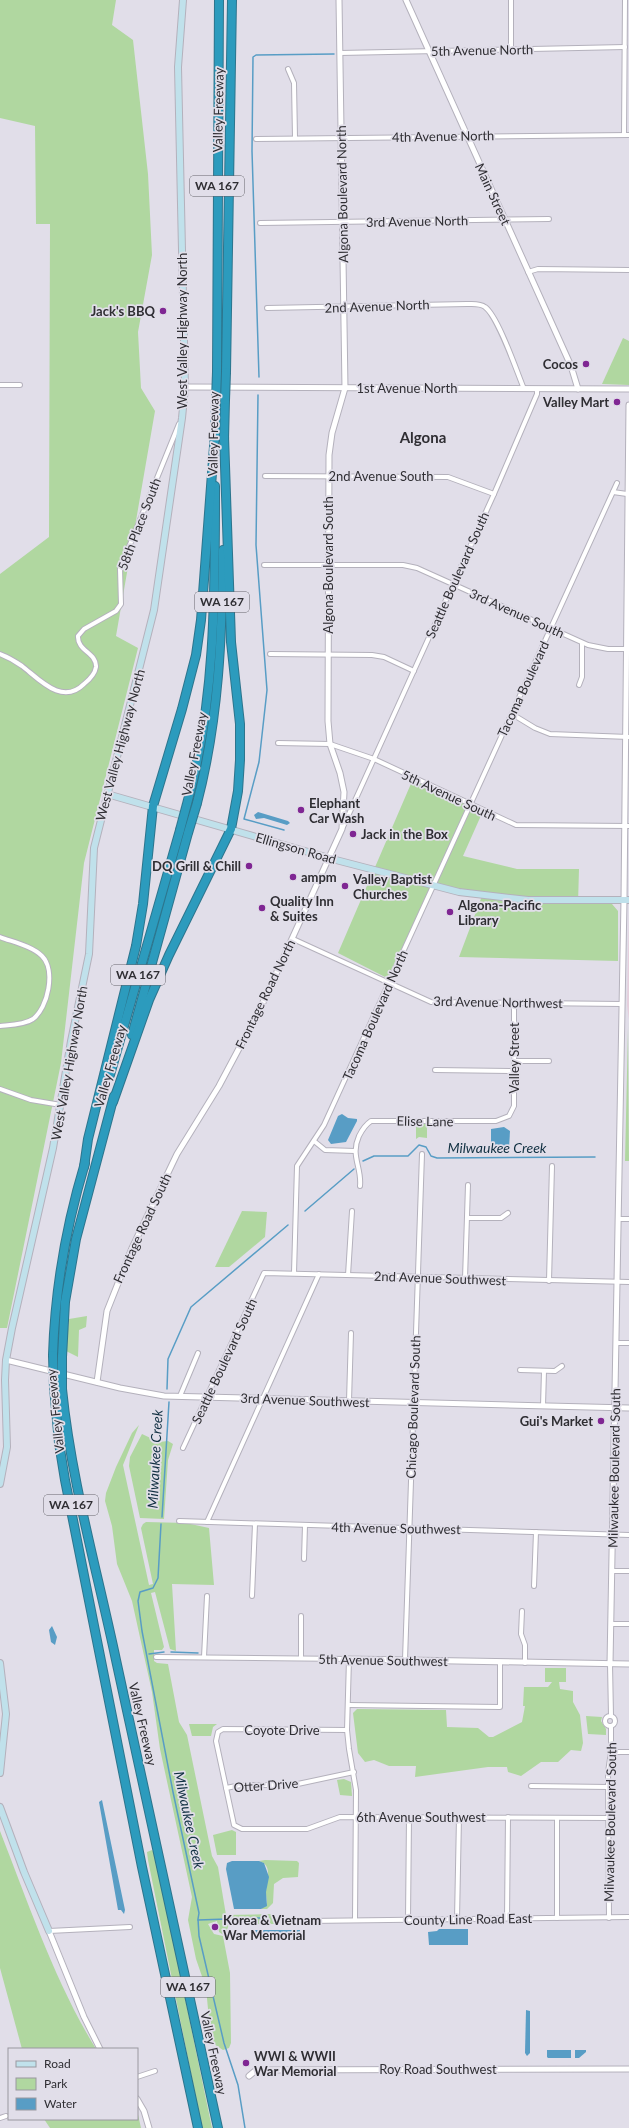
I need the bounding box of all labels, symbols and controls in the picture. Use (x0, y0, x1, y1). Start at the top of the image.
street label: 5th Avenue North (431, 41, 533, 59)
street label: Valley Freeway (209, 67, 227, 153)
street label: Algona Boulevard North (333, 125, 351, 263)
street label: 4th Avenue North (392, 127, 494, 145)
street label: Main Street (472, 161, 514, 228)
road number: WA 167 (190, 176, 244, 196)
street label: 3rd Avenue North (366, 212, 468, 230)
street label: West Valley Highway North (174, 253, 190, 409)
street label: 2nd Avenue North (324, 296, 430, 316)
place label: Jack's BBQ (91, 303, 155, 319)
marker: Jack's BBQ (158, 306, 168, 316)
place label: Cocos (543, 356, 578, 372)
marker: Cocos (581, 359, 591, 369)
street label: 1st Avenue North (357, 380, 457, 396)
street label: Valley Freeway (204, 391, 222, 477)
place label: Valley Mart (542, 394, 609, 410)
marker: Valley Mart (612, 397, 622, 407)
district label: Algona (399, 428, 446, 446)
street label: 2nd Avenue South (329, 468, 433, 484)
street label: 58th Place South (114, 476, 164, 572)
street label: Algona Boulevard South (320, 496, 336, 634)
street label: Seattle Boulevard South (422, 509, 492, 641)
street label: 3rd Avenue South (467, 585, 567, 641)
road number: WA 167 (195, 592, 249, 612)
street label: Tacoma Boulevard (494, 638, 552, 740)
street label: West Valley Highway North (92, 667, 148, 823)
street label: Valley Freeway (178, 711, 210, 797)
street label: 5th Avenue South (399, 766, 499, 824)
place label: Elephant Car Wash (309, 795, 364, 826)
marker: Elephant Car Wash (296, 805, 306, 815)
place label: Jack in the Box (361, 826, 448, 842)
street label: Ellingson Road (254, 829, 338, 867)
marker: Jack in the Box (348, 829, 358, 839)
place label: DQ Grill & Chill (152, 858, 241, 874)
marker: DQ Grill & Chill (244, 861, 254, 871)
place label: ampm (301, 869, 337, 885)
place label: Valley Baptist Churches (352, 871, 432, 902)
marker: ampm (288, 872, 298, 882)
marker: Valley Baptist Churches (340, 881, 350, 891)
place label: Quality Inn & Suites (270, 893, 334, 924)
place label: Algona-Pacific Library (457, 897, 542, 928)
marker: Quality Inn & Suites (257, 903, 267, 913)
marker: Algona-Pacific Library (445, 907, 455, 917)
street label: Frontage Road North (232, 937, 298, 1051)
street label: Tacoma Boulevard North (339, 947, 411, 1083)
road number: WA 167 (111, 965, 165, 985)
street label: West Valley Highway North (48, 985, 90, 1141)
street label: 3rd Avenue Northwest (433, 993, 563, 1011)
street label: Valley Street (506, 1022, 522, 1094)
street label: Valley Freeway (91, 1023, 129, 1109)
street label: Elise Lane (397, 1113, 454, 1129)
water label: Milwaukee Creek (448, 1139, 547, 1156)
street label: Frontage Road South (110, 1170, 174, 1286)
street label: 2nd Avenue Southwest (374, 1268, 507, 1288)
street label: Seattle Boulevard South (188, 1296, 260, 1426)
street label: Chicago Boulevard South (403, 1335, 423, 1479)
street label: Valley Freeway (43, 1368, 67, 1454)
street label: Milwaukee Boulevard South (605, 1388, 623, 1548)
street label: 3rd Avenue Southwest (240, 1390, 370, 1410)
water label: Milwaukee Creek (143, 1409, 166, 1509)
place label: Gui's Market (520, 1413, 593, 1429)
marker: Gui's Market (596, 1416, 606, 1426)
road number: WA 167 (44, 1495, 98, 1515)
street label: 4th Avenue Southwest (331, 1519, 461, 1537)
street label: 5th Avenue Southwest (318, 1651, 448, 1669)
street label: Valley Freeway (126, 1681, 160, 1767)
street label: Coyote Drive (244, 1722, 320, 1738)
street label: Milwaukee Boulevard South (601, 1742, 619, 1902)
water label: Milwaukee Creek (171, 1770, 208, 1870)
street label: Otter Drive (233, 1775, 299, 1795)
street label: 6th Avenue Southwest (356, 1809, 486, 1825)
street label: County Line Road East (404, 1910, 533, 1928)
place label: Korea & Vietnam War Memorial (223, 1912, 321, 1943)
marker: Korea & Vietnam War Memorial (210, 1922, 220, 1932)
road number: WA 167 (161, 1977, 215, 1997)
street label: Valley Freeway (197, 2010, 231, 2096)
legend (8, 2048, 138, 2120)
place label: WWI & WWII War Memorial (254, 2048, 337, 2079)
text: Road (44, 2056, 71, 2071)
marker: WWI & WWII War Memorial (241, 2058, 251, 2068)
street label: Roy Road Southwest (379, 2061, 497, 2077)
text: Park (44, 2076, 68, 2091)
text: Water (44, 2096, 77, 2111)

